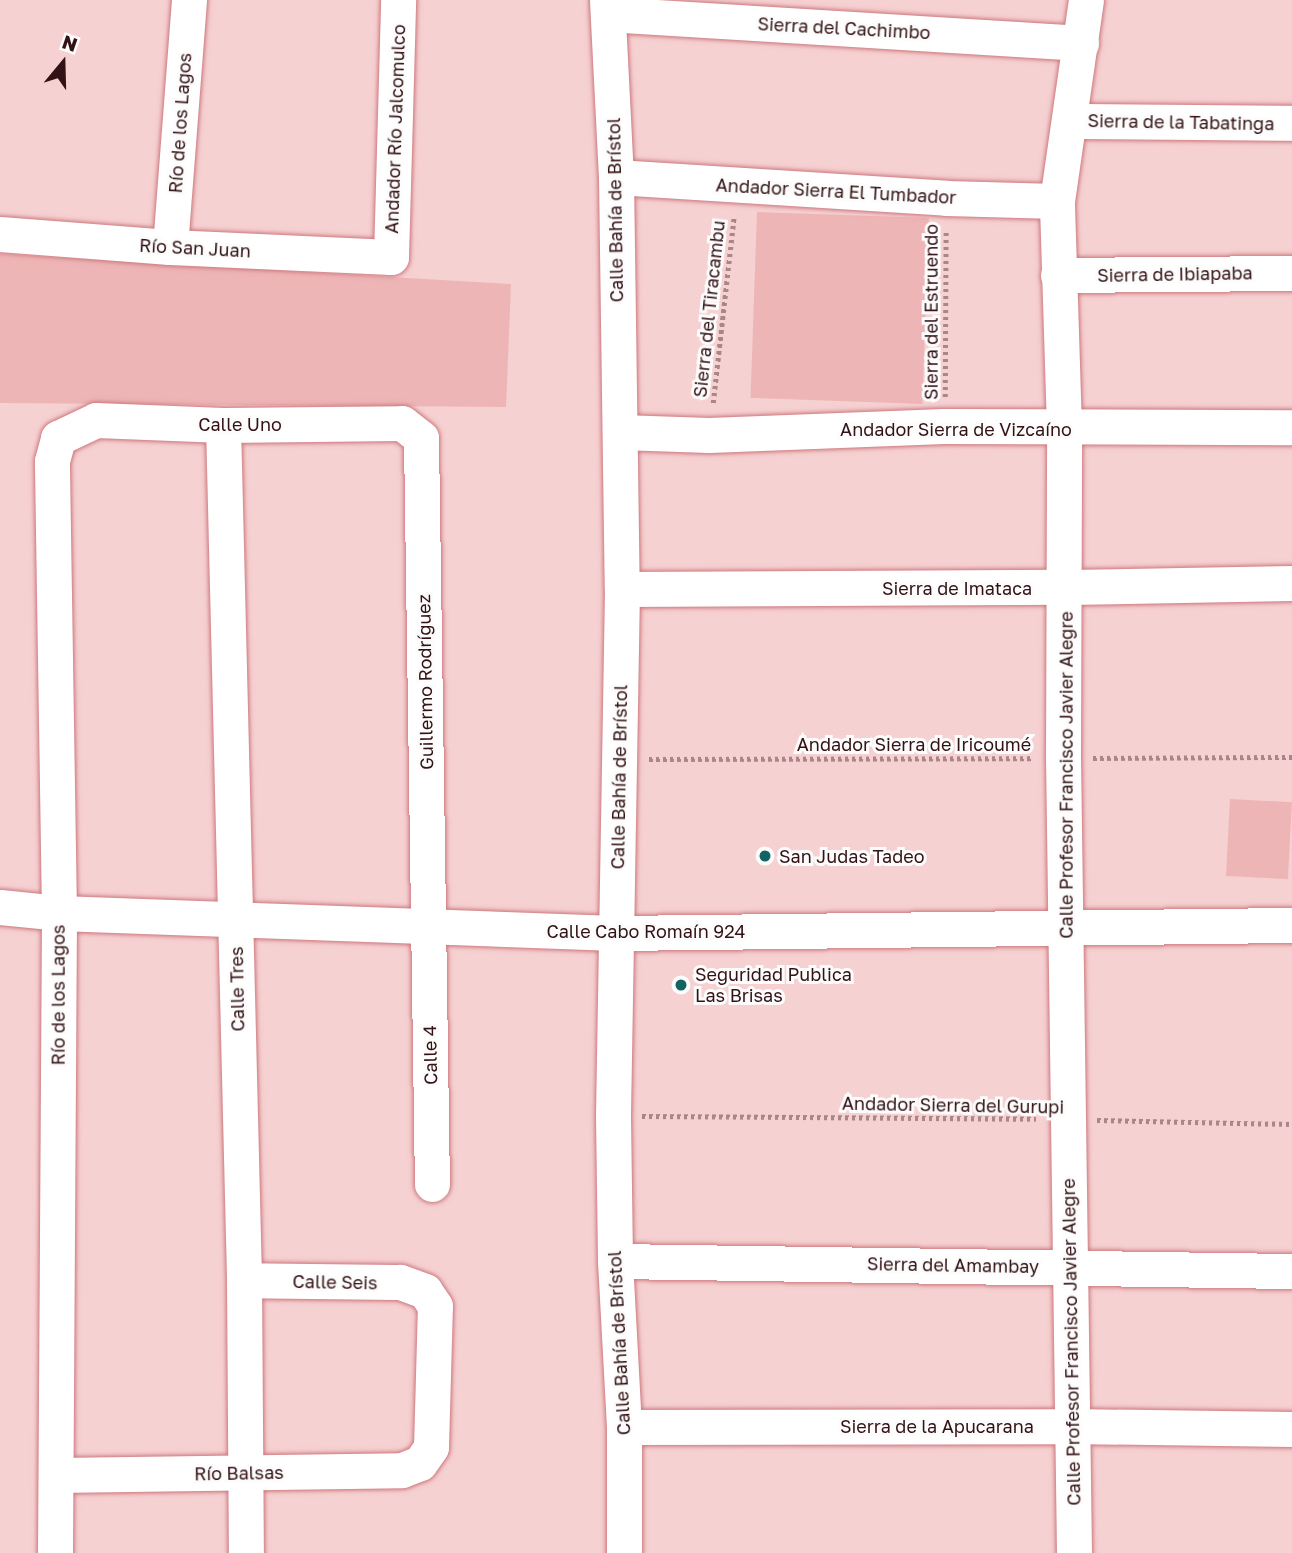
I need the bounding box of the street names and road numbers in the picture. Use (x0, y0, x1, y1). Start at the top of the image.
street label: Sierra del Cachimbo (757, 13, 931, 43)
street label: Andador Río Jalcomulco (381, 24, 409, 234)
street label: Río de los Lagos (164, 52, 196, 194)
street label: Sierra de la Tabatinga (1087, 110, 1275, 134)
street label: Calle Bahía de Brístol (603, 117, 627, 303)
street label: Andador Sierra El Tumbador (715, 174, 957, 208)
street label: Sierra del Tiracambu (689, 219, 729, 399)
street label: Sierra del Estruendo (920, 224, 942, 400)
street label: Río San Juan (139, 234, 251, 262)
street label: Sierra de Ibiapaba (1097, 262, 1253, 286)
street label: Calle Uno (198, 413, 282, 435)
street label: Andador Sierra de Vizcaíno (840, 418, 1072, 440)
street label: Sierra de Imataca (882, 577, 1032, 599)
street label: Guillermo Rodríguez (413, 594, 437, 770)
street label: Calle Profesor Francisco Javier Alegre (1055, 611, 1077, 939)
street label: Calle Bahía de Brístol (607, 684, 631, 870)
street label: Andador Sierra de Iricoumé (797, 733, 1031, 755)
street label: Calle Cabo Romaín 924 (546, 920, 746, 942)
street label: Río de los Lagos (47, 925, 69, 1065)
street label: Calle Tres (225, 946, 249, 1032)
street label: Calle 4 (419, 1025, 441, 1085)
street label: Andador Sierra del Gurupi (842, 1092, 1064, 1118)
street label: Calle Profesor Francisco Javier Alegre (1057, 1178, 1085, 1506)
street label: Calle Bahía de Brístol (603, 1250, 635, 1436)
street label: Sierra del Amambay (867, 1253, 1039, 1277)
street label: Calle Seis (292, 1270, 378, 1294)
street label: Sierra de la Apucarana (840, 1415, 1034, 1437)
street label: Río Balsas (194, 1461, 284, 1485)

